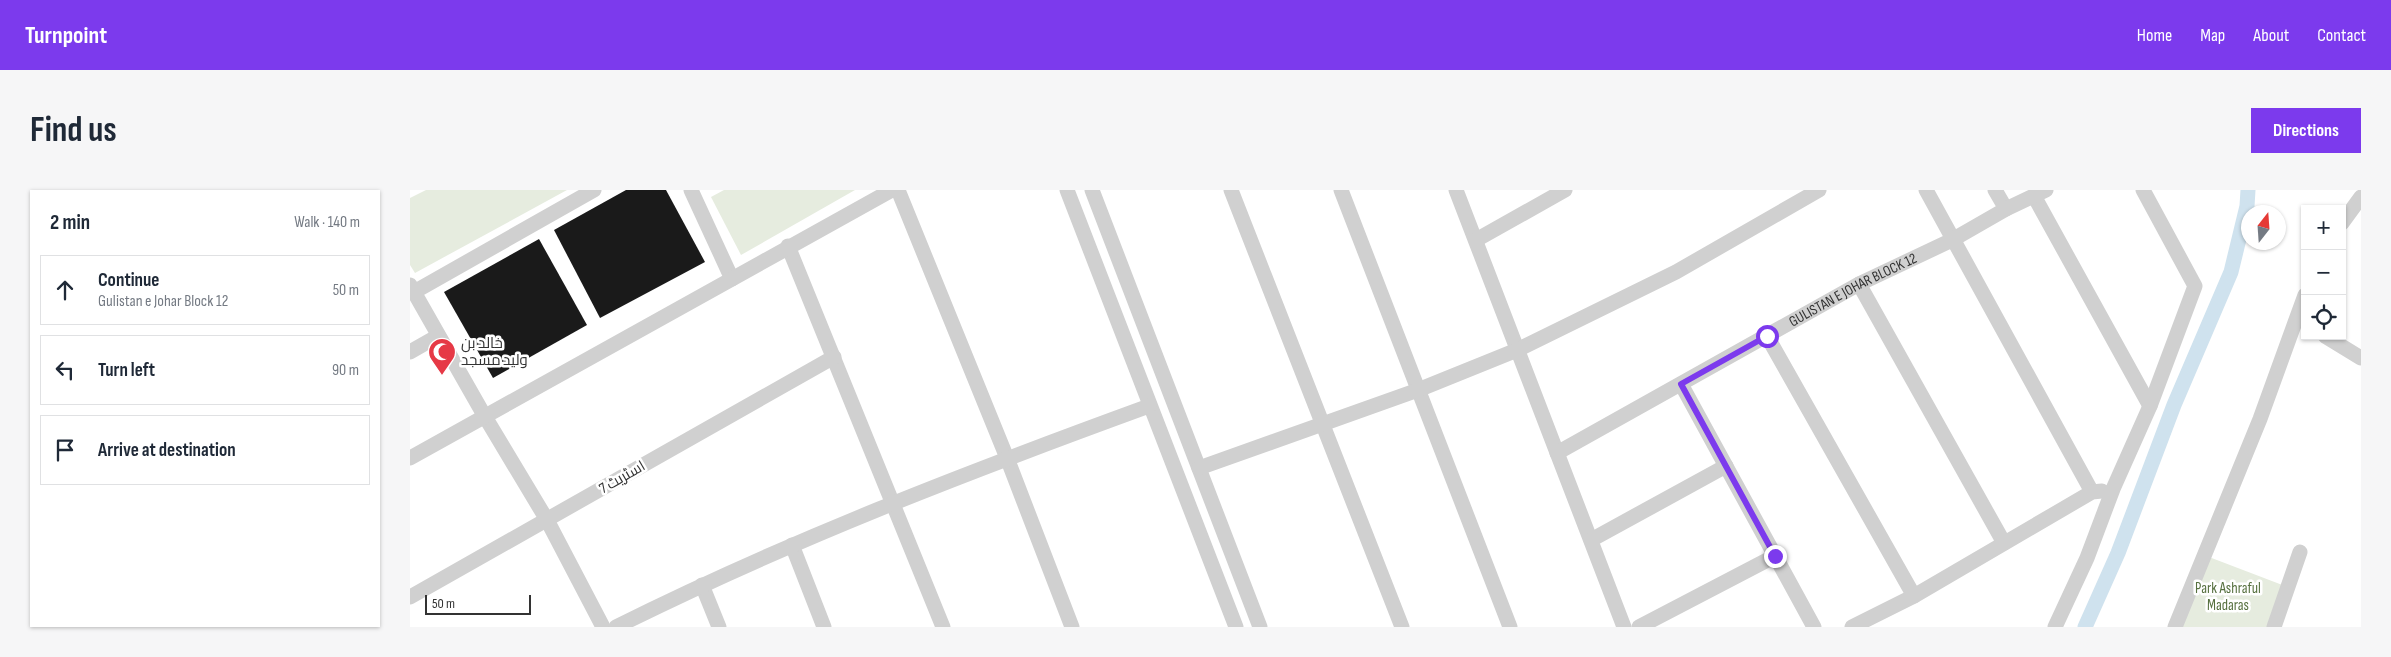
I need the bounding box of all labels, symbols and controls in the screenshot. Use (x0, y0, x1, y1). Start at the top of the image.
text: Turnpoint (25, 21, 107, 50)
text: Home (2137, 25, 2172, 46)
text: Map (2200, 25, 2225, 46)
text: About (2253, 25, 2289, 46)
text: Contact (2317, 25, 2366, 46)
button: Directions (2251, 108, 2361, 153)
text: Find us (30, 109, 117, 152)
north arrow (2241, 205, 2286, 250)
map controls (2301, 205, 2346, 340)
button: + (2301, 205, 2346, 250)
text: 2 min (50, 210, 90, 235)
text: Walk · 140 m (294, 213, 360, 232)
street label: GULISTAN E JOHAR BLOCK 12 (1786, 249, 1920, 331)
button: − (2301, 250, 2346, 295)
text: Continue (98, 269, 159, 292)
icon: ahead (51, 276, 79, 304)
text: 50 m (333, 281, 359, 300)
text: Gulistan e Johar Block 12 (98, 292, 228, 311)
button: locate (2301, 295, 2346, 340)
route start (1756, 325, 1779, 348)
place label: خالد بن ولید مسجد (461, 334, 528, 370)
mosque icon: خالد بن ولید مسجد (427, 337, 457, 376)
icon: left (51, 356, 79, 384)
text: Turn left (98, 359, 155, 382)
text: 90 m (332, 361, 359, 380)
icon: arrive (51, 436, 79, 464)
text: Arrive at destination (98, 439, 236, 462)
street label: اسٹریٹ 7 (596, 457, 649, 498)
route end (1764, 545, 1787, 568)
park label: Park Ashraful Madaras (2195, 579, 2261, 615)
scale bar (425, 592, 531, 615)
text: 50 m (432, 595, 455, 612)

